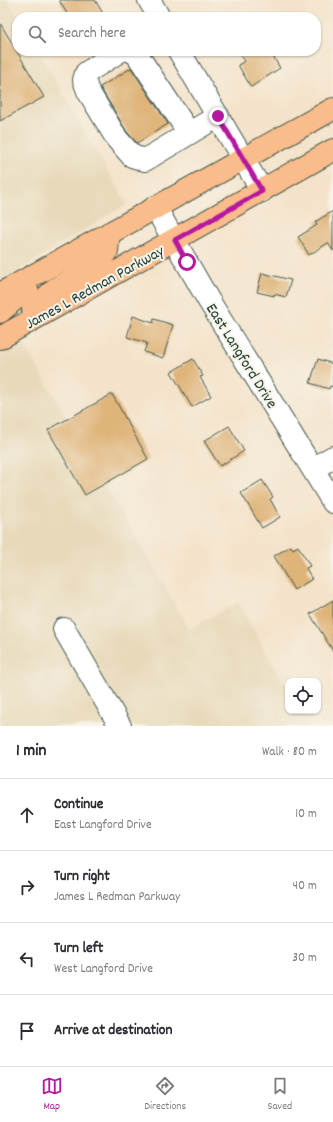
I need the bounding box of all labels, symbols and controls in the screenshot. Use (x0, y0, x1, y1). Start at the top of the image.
search box (12, 12, 321, 56)
icon: search (26, 23, 48, 45)
text: Search here (58, 23, 126, 45)
route end (209, 107, 227, 125)
street label: James L Redman Parkway (22, 240, 169, 336)
route start (178, 253, 196, 271)
street label: East Langford Drive (199, 299, 282, 413)
map controls (285, 678, 321, 714)
button: locate (285, 678, 321, 714)
text: 1 min (16, 740, 46, 764)
text: Walk · 80 m (262, 743, 317, 762)
text: Continue (54, 794, 103, 816)
icon: ahead (16, 804, 38, 826)
text: 10 m (295, 805, 317, 824)
text: East Langford Drive (54, 816, 152, 835)
text: Turn right (54, 866, 110, 888)
icon: right (16, 876, 38, 898)
text: 40 m (293, 877, 317, 896)
text: James L Redman Parkway (54, 888, 180, 907)
text: Turn left (54, 938, 103, 960)
icon: left (16, 948, 38, 970)
text: 30 m (292, 949, 317, 968)
text: West Langford Drive (54, 960, 153, 979)
icon: arrive (16, 1020, 38, 1042)
text: Arrive at destination (54, 1020, 172, 1042)
tab: Map (41, 1075, 63, 1115)
tab: Directions (144, 1075, 186, 1115)
tab: Saved (268, 1075, 292, 1115)

